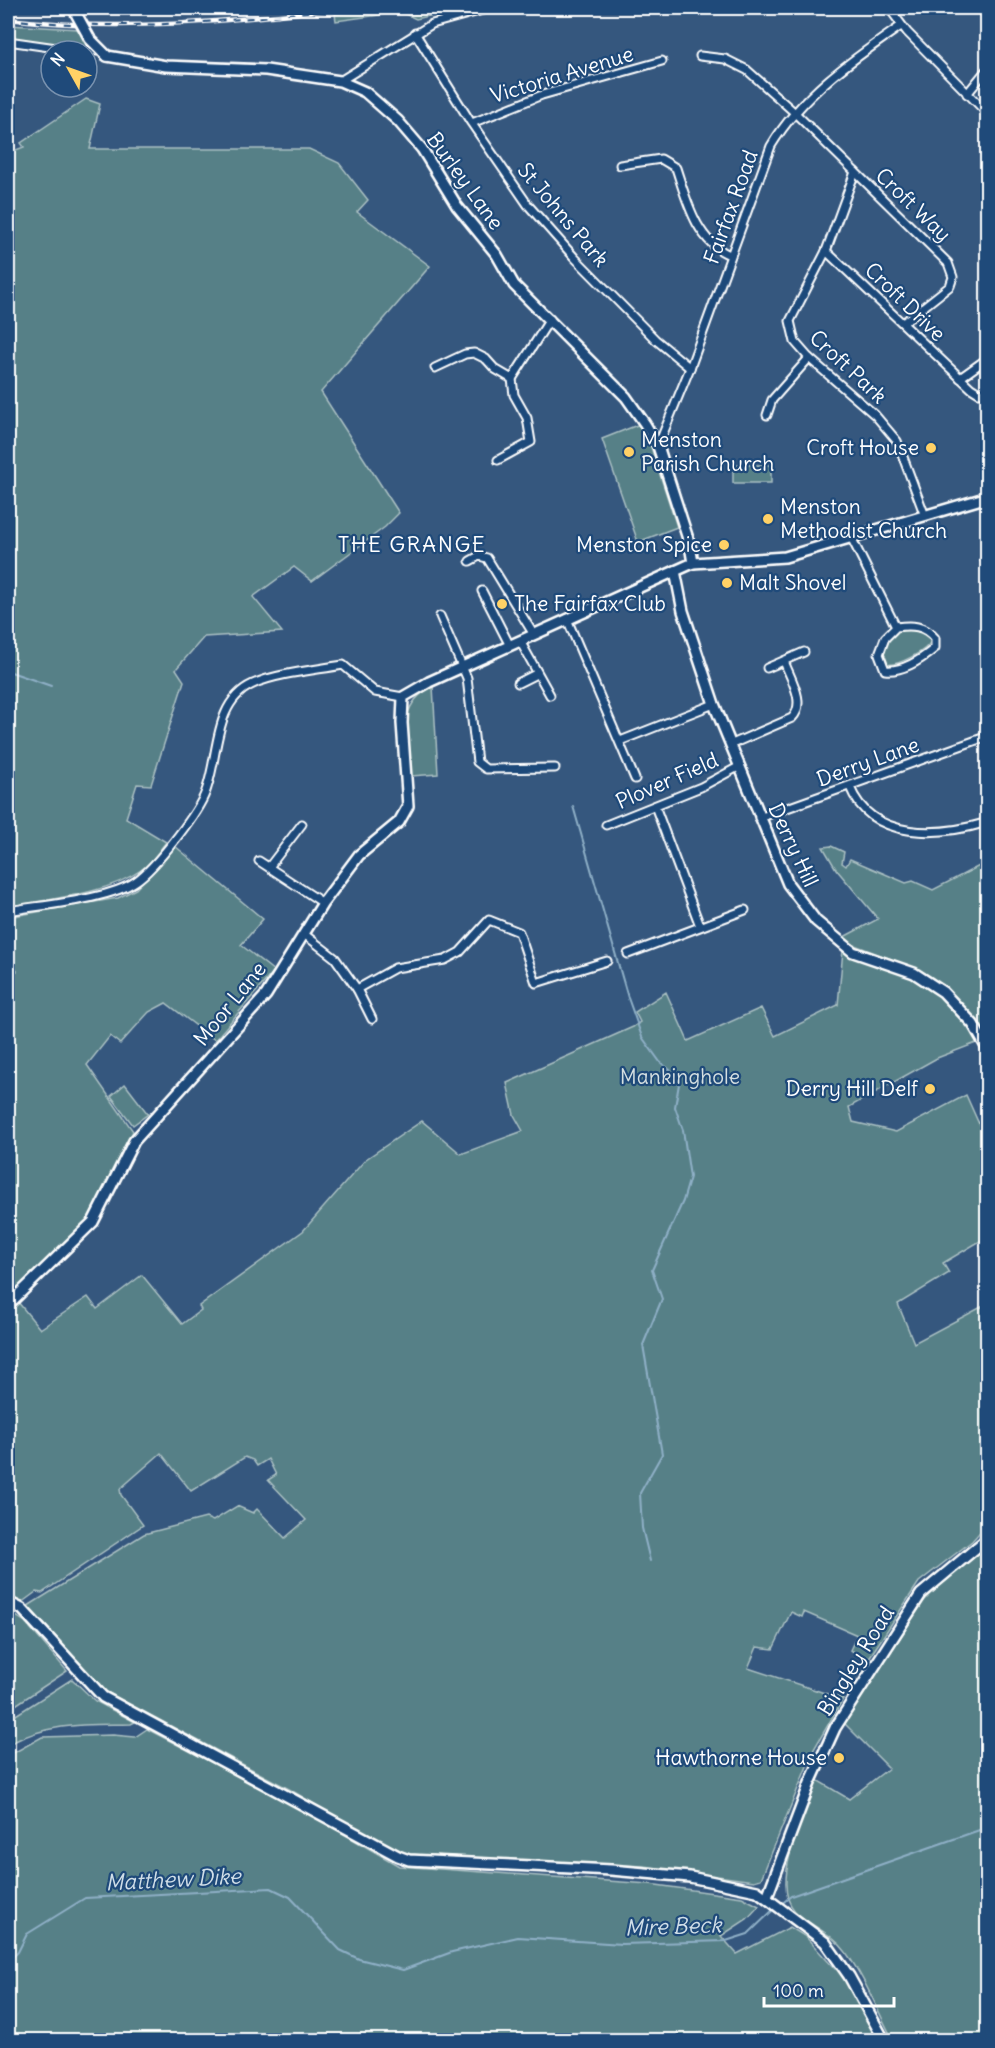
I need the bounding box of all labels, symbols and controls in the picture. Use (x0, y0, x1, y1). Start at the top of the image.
north arrow (39, 39, 99, 99)
street label: Victoria Avenue (487, 40, 637, 109)
text: N (46, 49, 69, 70)
street label: Burley Lane (421, 127, 510, 235)
street label: Fairfax Road (697, 146, 764, 268)
street label: St Johns Park (512, 157, 615, 272)
street label: Croft Way (870, 162, 957, 247)
street label: Croft Drive (859, 256, 952, 347)
street label: Croft Park (804, 324, 893, 409)
place label: Menston Parish Church (641, 426, 774, 477)
place label: Croft House (806, 434, 919, 461)
marker: Croft House (924, 441, 938, 455)
marker: Menston Parish Church (622, 445, 636, 459)
place label: Menston Methodist Church (780, 493, 947, 544)
marker: Menston Methodist Church (761, 512, 775, 526)
district label: THE GRANGE (338, 530, 486, 558)
place label: Menston Spice (576, 531, 712, 558)
marker: Menston Spice (717, 538, 731, 552)
place label: Malt Shovel (739, 569, 846, 596)
marker: Malt Shovel (720, 576, 734, 590)
place label: The Fairfax Club (514, 590, 666, 617)
marker: The Fairfax Club (495, 597, 509, 611)
street label: Derry Lane (813, 731, 923, 793)
street label: Plover Field (611, 746, 722, 815)
street label: Derry Hill (762, 799, 825, 891)
street label: Moor Lane (187, 956, 272, 1051)
park label: Mankinghole (620, 1063, 740, 1090)
place label: Derry Hill Delf (786, 1075, 919, 1102)
marker: Derry Hill Delf (923, 1082, 937, 1096)
street label: Bingley Road (811, 1601, 900, 1721)
place label: Hawthorne House (655, 1744, 827, 1771)
marker: Hawthorne House (832, 1751, 846, 1765)
water label: Matthew Dike (105, 1861, 244, 1897)
water label: Mire Beck (624, 1910, 724, 1942)
scale bar (764, 1970, 894, 2008)
text: 100 m (773, 1979, 824, 2002)

